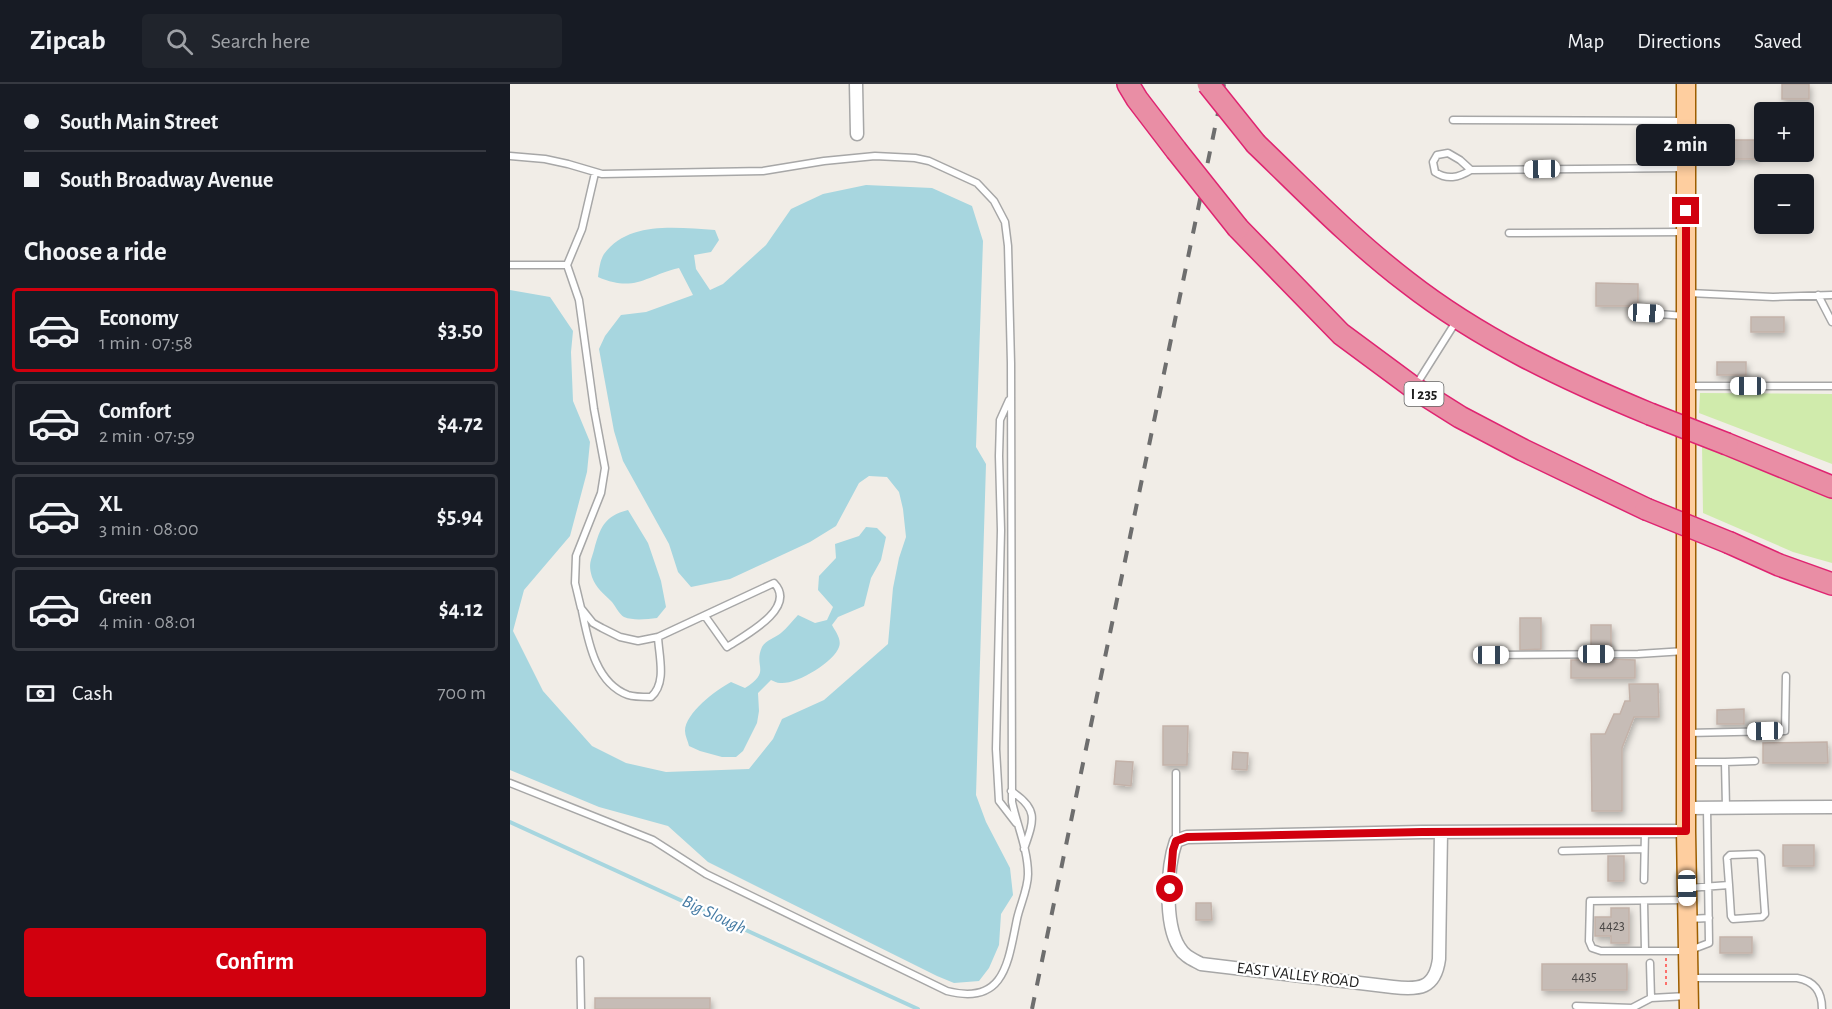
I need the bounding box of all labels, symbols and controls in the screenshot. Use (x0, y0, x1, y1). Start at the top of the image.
search box (142, 14, 562, 68)
icon: search (163, 25, 196, 58)
text: Zipcab (30, 27, 106, 55)
text: Search here (211, 30, 310, 52)
text: Map (1568, 31, 1604, 52)
text: Directions (1637, 31, 1721, 52)
text: Saved (1754, 31, 1802, 52)
map controls (1754, 102, 1814, 234)
button: + (1754, 102, 1814, 162)
text: South Main Street (60, 111, 218, 133)
callout: 2 min (1636, 124, 1736, 166)
text: 2 min (1663, 135, 1708, 155)
car (1524, 160, 1560, 178)
text: South Broadway Avenue (60, 169, 273, 191)
button: − (1754, 174, 1814, 234)
route end (1672, 197, 1699, 224)
text: Choose a ride (24, 238, 167, 265)
icon: car (27, 303, 81, 357)
car (1628, 303, 1664, 323)
text: Economy (99, 307, 179, 329)
text: $3.50 (438, 319, 483, 341)
text: 1 min · 07:58 (99, 333, 193, 353)
car (1730, 377, 1766, 395)
road number: I 235 (1404, 382, 1444, 406)
icon: car (27, 396, 81, 450)
text: Comfort (99, 400, 171, 422)
text: $4.72 (437, 412, 483, 434)
text: 2 min · 07:59 (99, 426, 195, 446)
icon: car (27, 489, 81, 543)
text: XL (99, 493, 122, 515)
text: $5.94 (437, 505, 483, 527)
text: 3 min · 08:00 (99, 519, 199, 539)
icon: car (27, 582, 81, 636)
text: Green (99, 586, 152, 608)
text: $4.12 (439, 598, 483, 620)
text: 4 min · 08:01 (99, 612, 196, 632)
car (1578, 645, 1614, 663)
car (1473, 646, 1509, 664)
icon: cash (24, 677, 57, 710)
text: Cash (72, 682, 113, 704)
text: 700 m (437, 683, 486, 703)
car (1747, 722, 1783, 740)
car (1678, 870, 1696, 906)
route start (1156, 875, 1183, 902)
water label: Big Slough (679, 892, 749, 938)
house number: 4423 (1599, 919, 1625, 933)
button: Confirm (24, 928, 486, 997)
street label: EAST VALLEY ROAD (1236, 960, 1360, 990)
house number: 4435 (1571, 970, 1597, 984)

